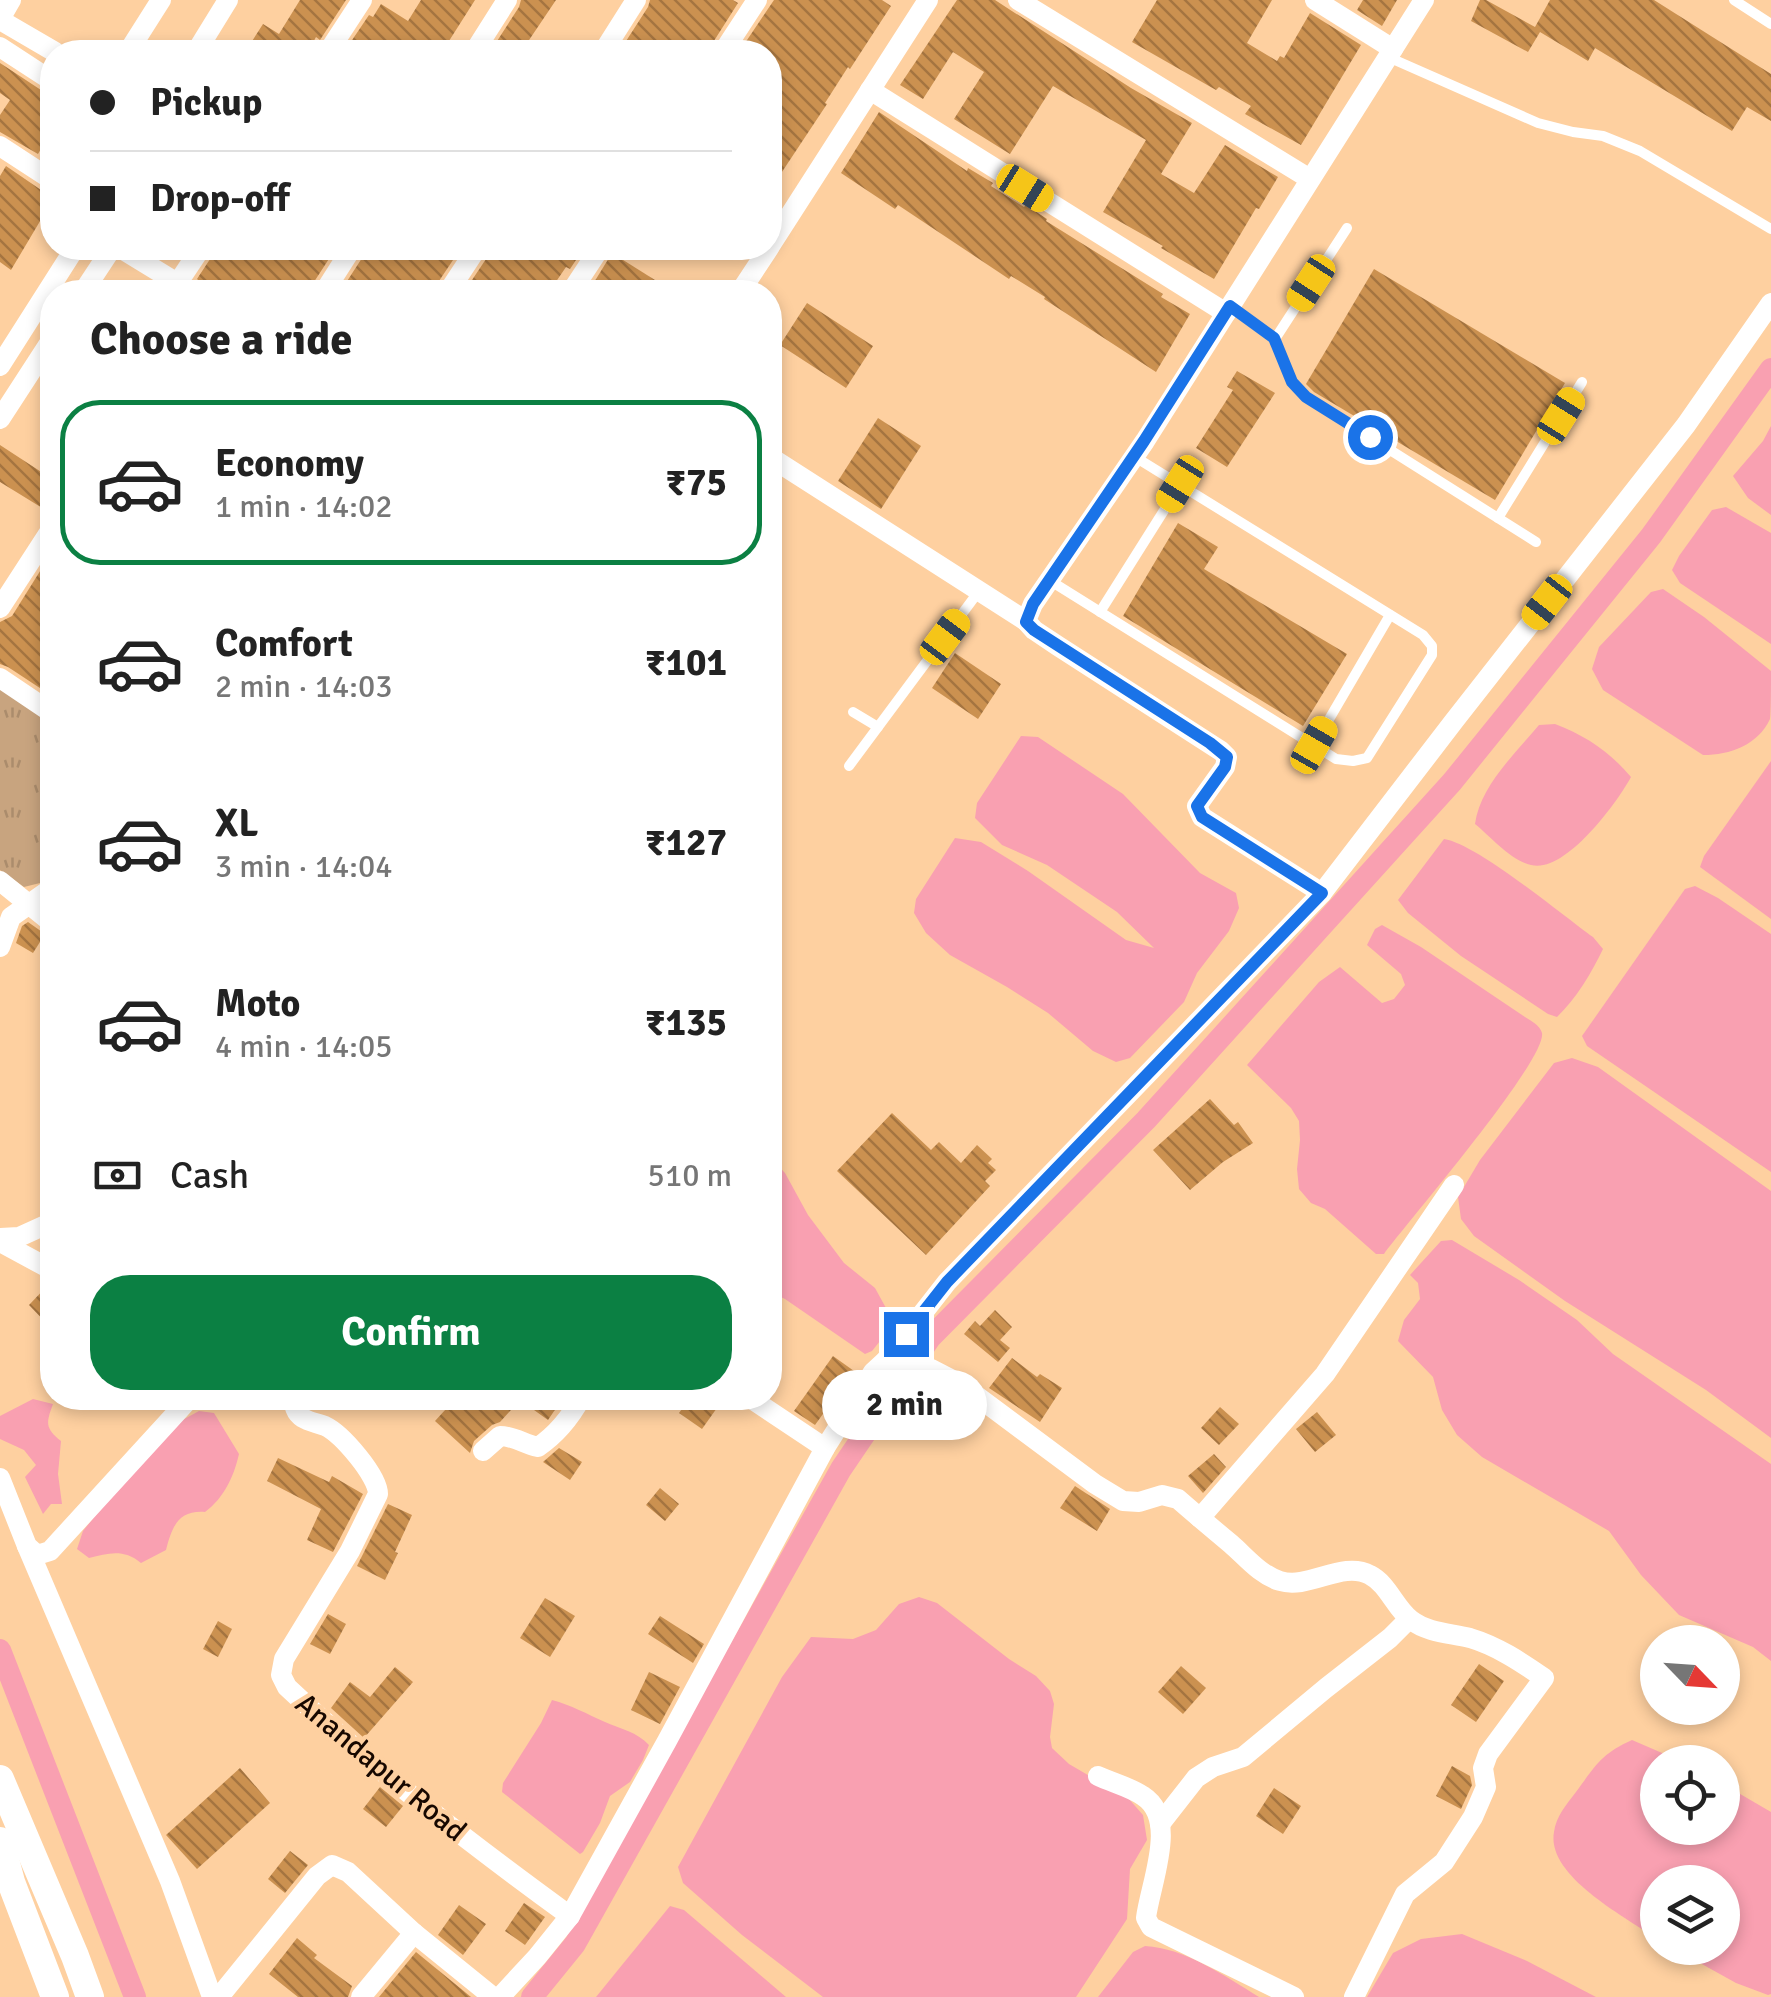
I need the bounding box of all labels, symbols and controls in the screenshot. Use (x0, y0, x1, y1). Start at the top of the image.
text: Pickup (150, 79, 262, 126)
car (992, 159, 1058, 217)
text: Drop-off (150, 175, 290, 222)
car (1282, 250, 1340, 316)
text: Choose a ride (90, 312, 353, 367)
car (1532, 383, 1590, 449)
route start (1348, 415, 1393, 460)
icon: car (95, 438, 185, 528)
text: Economy (215, 440, 364, 487)
car (1151, 451, 1209, 517)
text: ₹75 (665, 459, 727, 506)
text: 1 min · 14:02 (215, 487, 393, 526)
car (1517, 569, 1577, 635)
car (915, 604, 975, 670)
icon: car (95, 618, 185, 708)
text: Comfort (215, 620, 353, 667)
text: ₹101 (645, 639, 727, 686)
text: 2 min · 14:03 (215, 667, 393, 706)
car (1286, 712, 1342, 778)
icon: car (95, 798, 185, 888)
text: XL (215, 800, 258, 847)
text: ₹127 (645, 819, 727, 866)
text: 3 min · 14:04 (215, 847, 393, 886)
icon: car (95, 978, 185, 1068)
text: Moto (215, 980, 300, 1027)
text: ₹135 (645, 999, 727, 1046)
text: 4 min · 14:05 (215, 1027, 393, 1066)
icon: cash (90, 1148, 145, 1203)
text: Cash (170, 1152, 249, 1199)
text: 510 m (648, 1156, 732, 1195)
button: Confirm (90, 1275, 732, 1390)
route end (884, 1312, 929, 1357)
callout: 2 min (824, 1369, 988, 1439)
text: 2 min (866, 1385, 943, 1424)
north arrow (1640, 1625, 1740, 1725)
map controls (1640, 1625, 1740, 1965)
street label: Anandapur Road (288, 1685, 474, 1850)
button: locate (1640, 1745, 1740, 1845)
button: layers (1640, 1865, 1740, 1965)

